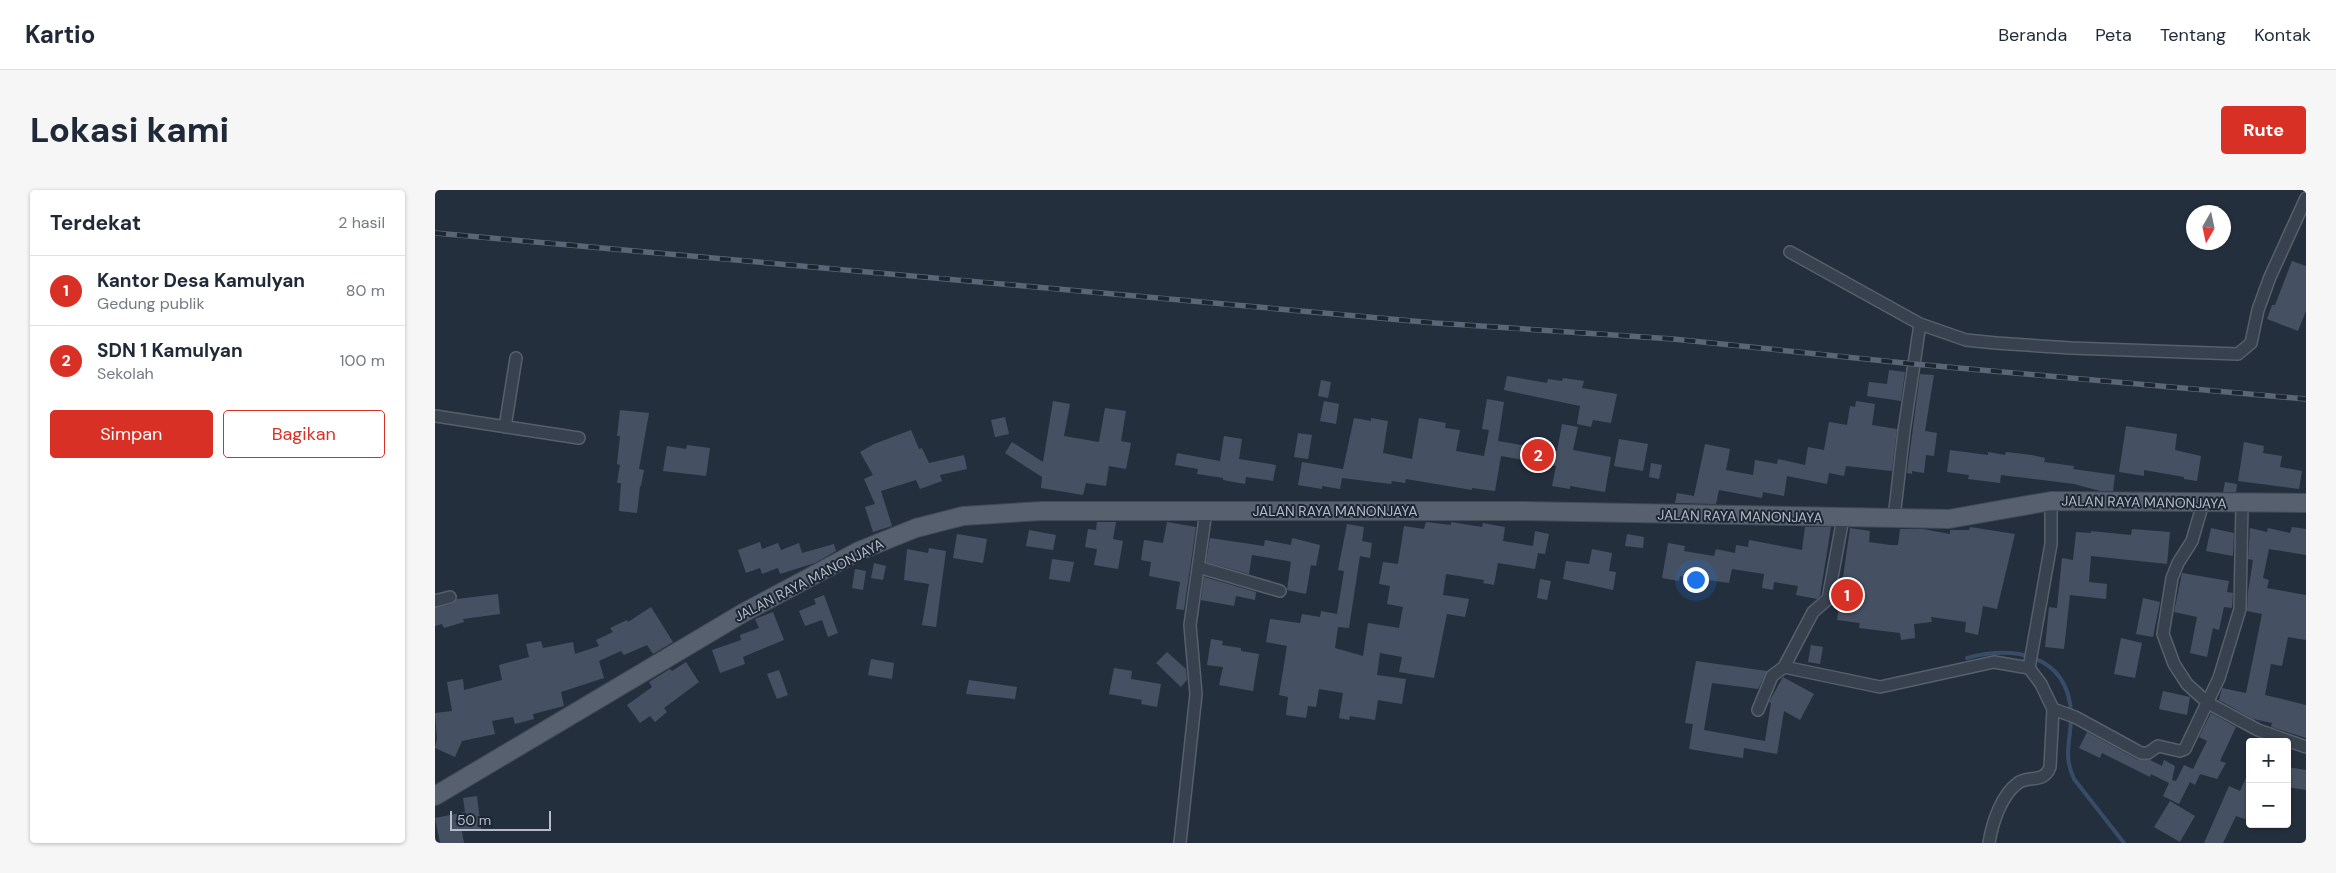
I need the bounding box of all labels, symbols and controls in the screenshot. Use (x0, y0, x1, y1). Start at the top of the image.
text: Kartio (25, 19, 95, 50)
text: Beranda (1998, 23, 2067, 47)
text: Peta (2095, 23, 2132, 47)
text: Tentang (2160, 23, 2226, 47)
text: Kontak (2254, 23, 2311, 47)
button: Rute (2221, 106, 2306, 154)
text: Lokasi kami (30, 107, 229, 153)
north arrow (2186, 205, 2231, 250)
text: Terdekat (50, 209, 141, 237)
text: 2 hasil (338, 212, 385, 233)
text: Kantor Desa Kamulyan (97, 268, 305, 293)
text: 1 (63, 280, 69, 301)
text: 80 m (346, 280, 385, 301)
text: Gedung publik (97, 293, 204, 314)
text: SDN 1 Kamulyan (97, 338, 243, 363)
text: 2 (61, 350, 71, 371)
text: 100 m (340, 350, 385, 371)
text: Sekolah (97, 363, 154, 384)
button: Simpan (50, 410, 213, 458)
button: Bagikan (223, 410, 385, 458)
pin: 2 (1522, 436, 1554, 474)
street label: JALAN RAYA MANONJAYA (2061, 492, 2227, 512)
street label: JALAN RAYA MANONJAYA (1252, 502, 1418, 520)
street label: JALAN RAYA MANONJAYA (1657, 506, 1823, 526)
street label: JALAN RAYA MANONJAYA (731, 534, 887, 626)
your location (1683, 567, 1709, 593)
pin: 1 (1831, 576, 1863, 614)
map controls (2246, 738, 2291, 828)
button: + (2246, 738, 2291, 783)
button: − (2246, 783, 2291, 828)
scale bar (450, 808, 551, 831)
text: 50 m (457, 811, 491, 829)

